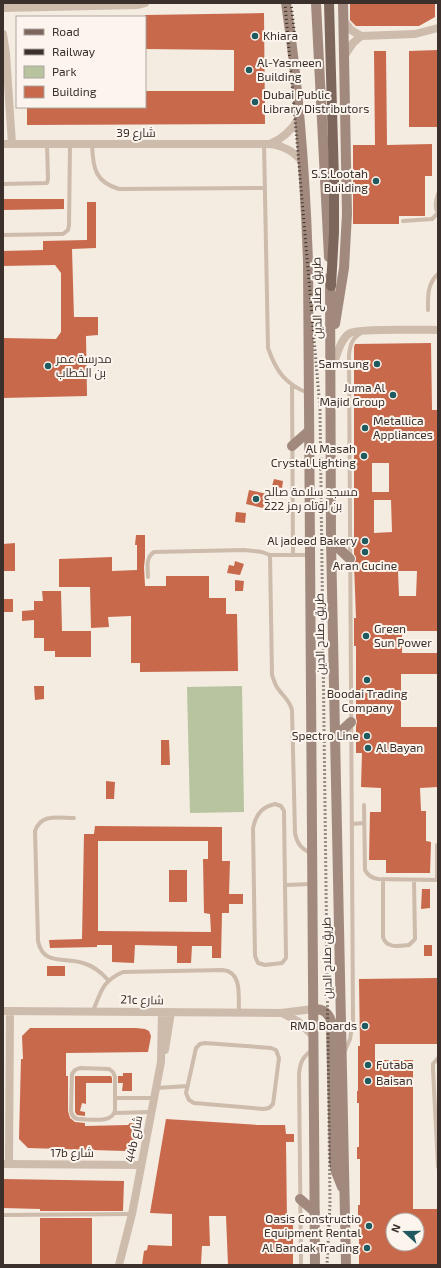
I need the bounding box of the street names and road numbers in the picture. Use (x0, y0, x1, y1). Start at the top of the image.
street label: شارع 39 (116, 125, 156, 141)
street label: طريق صلاح الدين (308, 257, 326, 339)
street label: طريق صلاح الدين (311, 593, 329, 675)
street label: طريق صلاح الدين (318, 917, 336, 999)
street label: 21c شارع (120, 992, 164, 1008)
street label: 44b شارع (122, 1114, 146, 1164)
street label: 17b شارع (50, 1145, 94, 1161)

